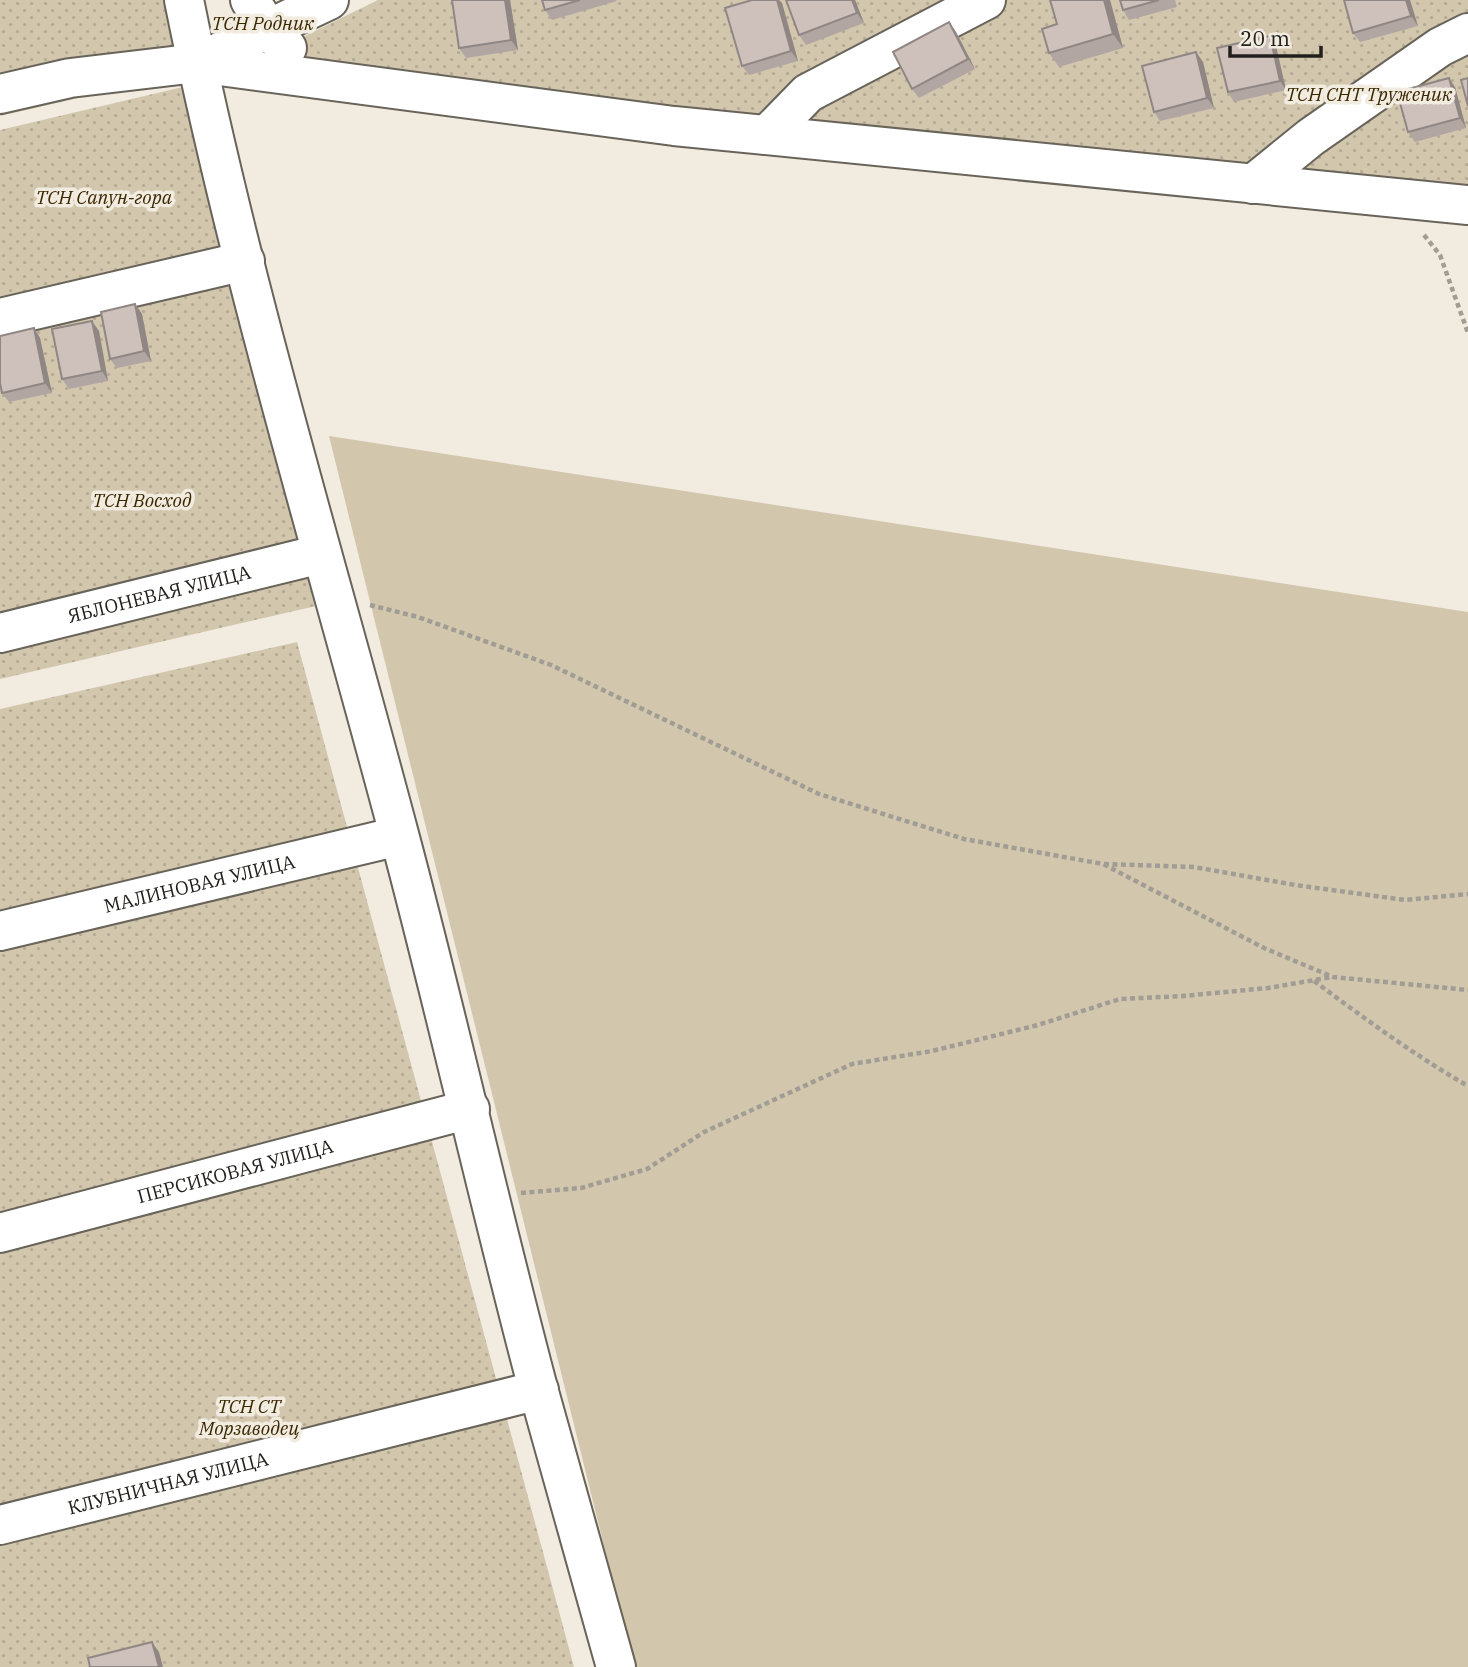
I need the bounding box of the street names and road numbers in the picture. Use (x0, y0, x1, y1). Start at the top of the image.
street label: ЯБЛОНЕВАЯ УЛИЦА (65, 560, 253, 628)
street label: МАЛИНОВАЯ УЛИЦА (101, 849, 297, 918)
street label: ПЕРСИКОВАЯ УЛИЦА (134, 1134, 336, 1208)
street label: КЛУБНИЧНАЯ УЛИЦА (65, 1446, 271, 1520)

